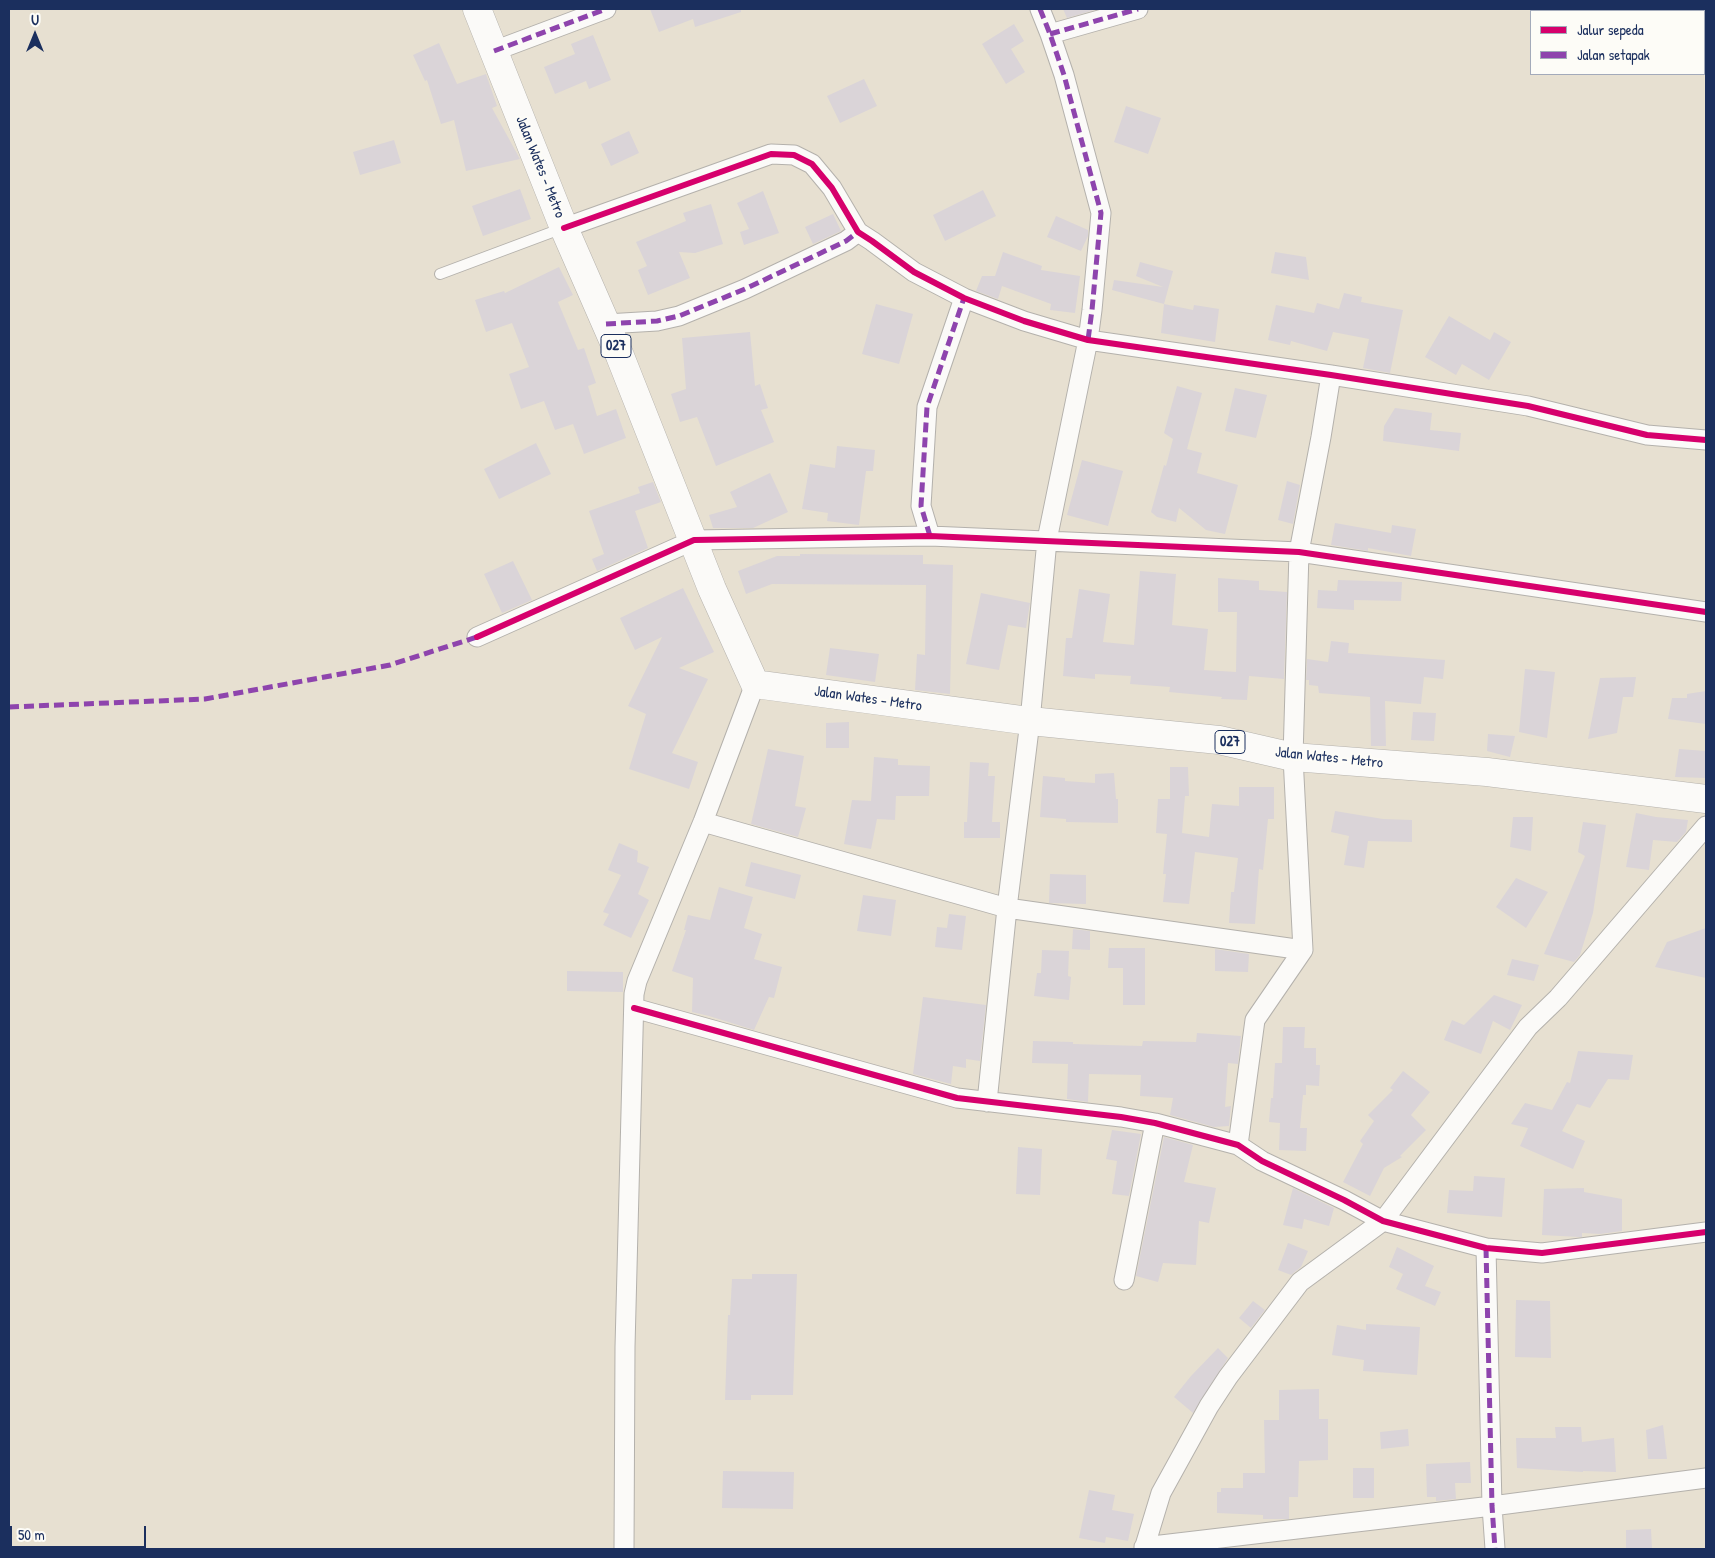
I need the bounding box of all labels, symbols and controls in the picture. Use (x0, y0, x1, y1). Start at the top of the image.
north arrow (10, 10, 60, 60)
text: U (31, 10, 39, 29)
legend (1530, 10, 1705, 75)
text: Jalur sepeda (1577, 19, 1644, 40)
text: Jalan setapak (1577, 44, 1650, 65)
street label: Jalan Wates - Metro (511, 113, 569, 221)
road number: 027 (601, 334, 631, 358)
street label: Jalan Wates - Metro (813, 683, 923, 715)
road number: 027 (1215, 730, 1245, 754)
street label: Jalan Wates - Metro (1274, 743, 1384, 773)
scale bar (12, 1516, 149, 1548)
text: 50 m (18, 1524, 45, 1545)

